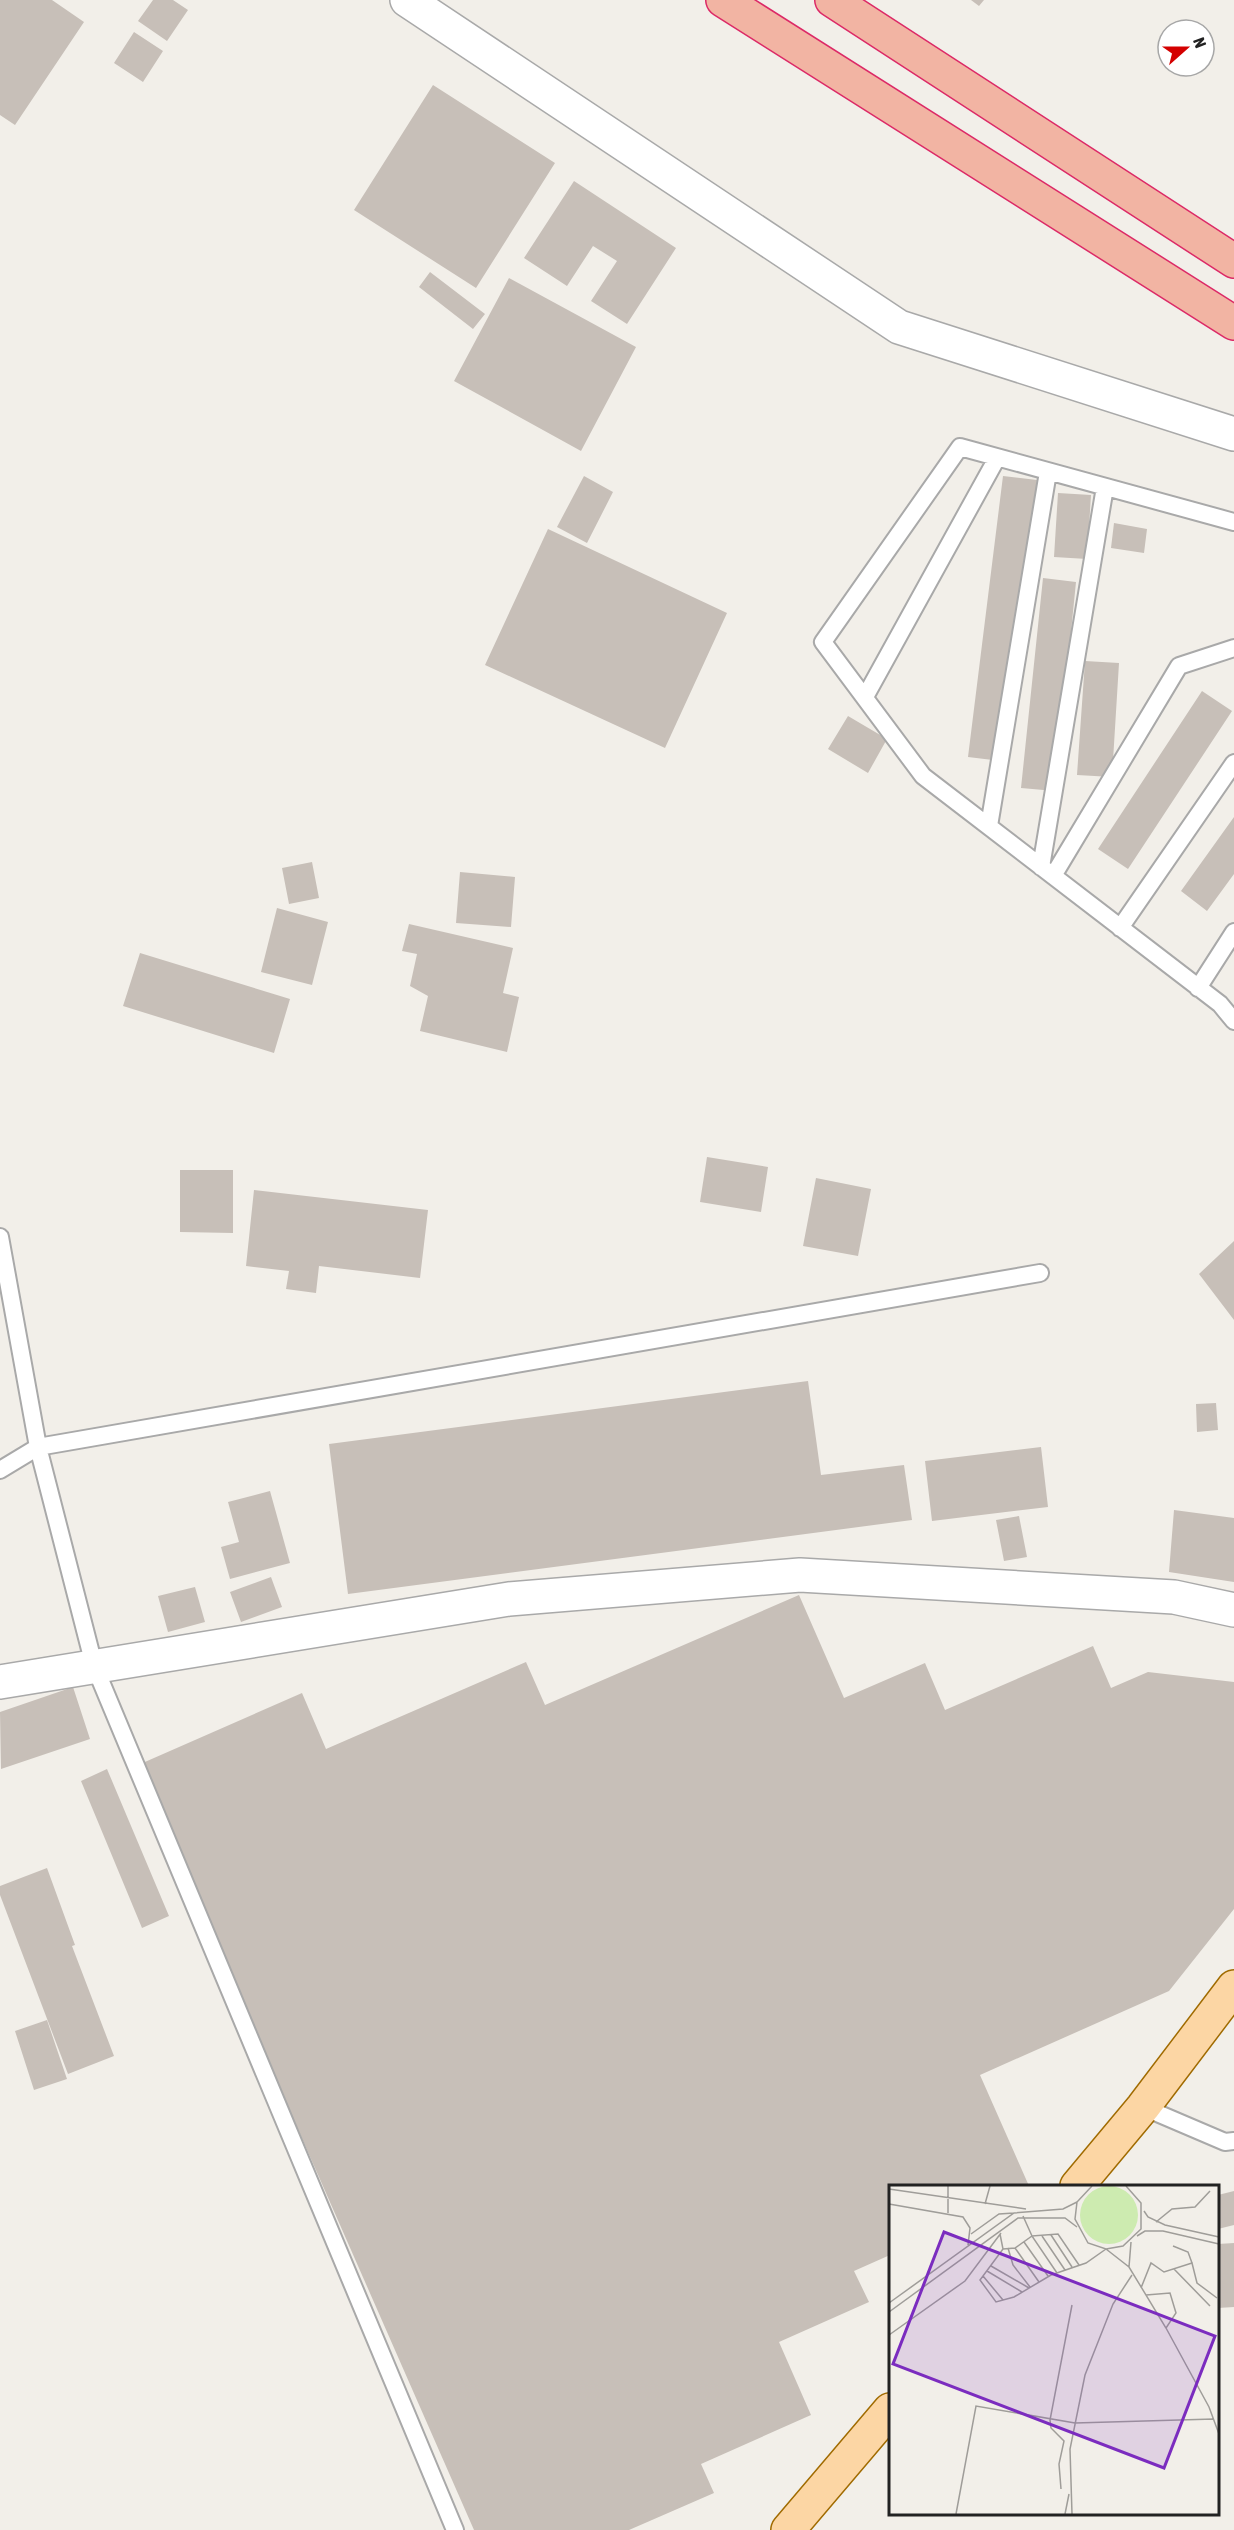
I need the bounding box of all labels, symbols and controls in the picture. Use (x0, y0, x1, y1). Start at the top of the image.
north arrow (1156, 18, 1216, 78)
text: N (1190, 35, 1210, 50)
inset map (889, 2185, 1219, 2515)

